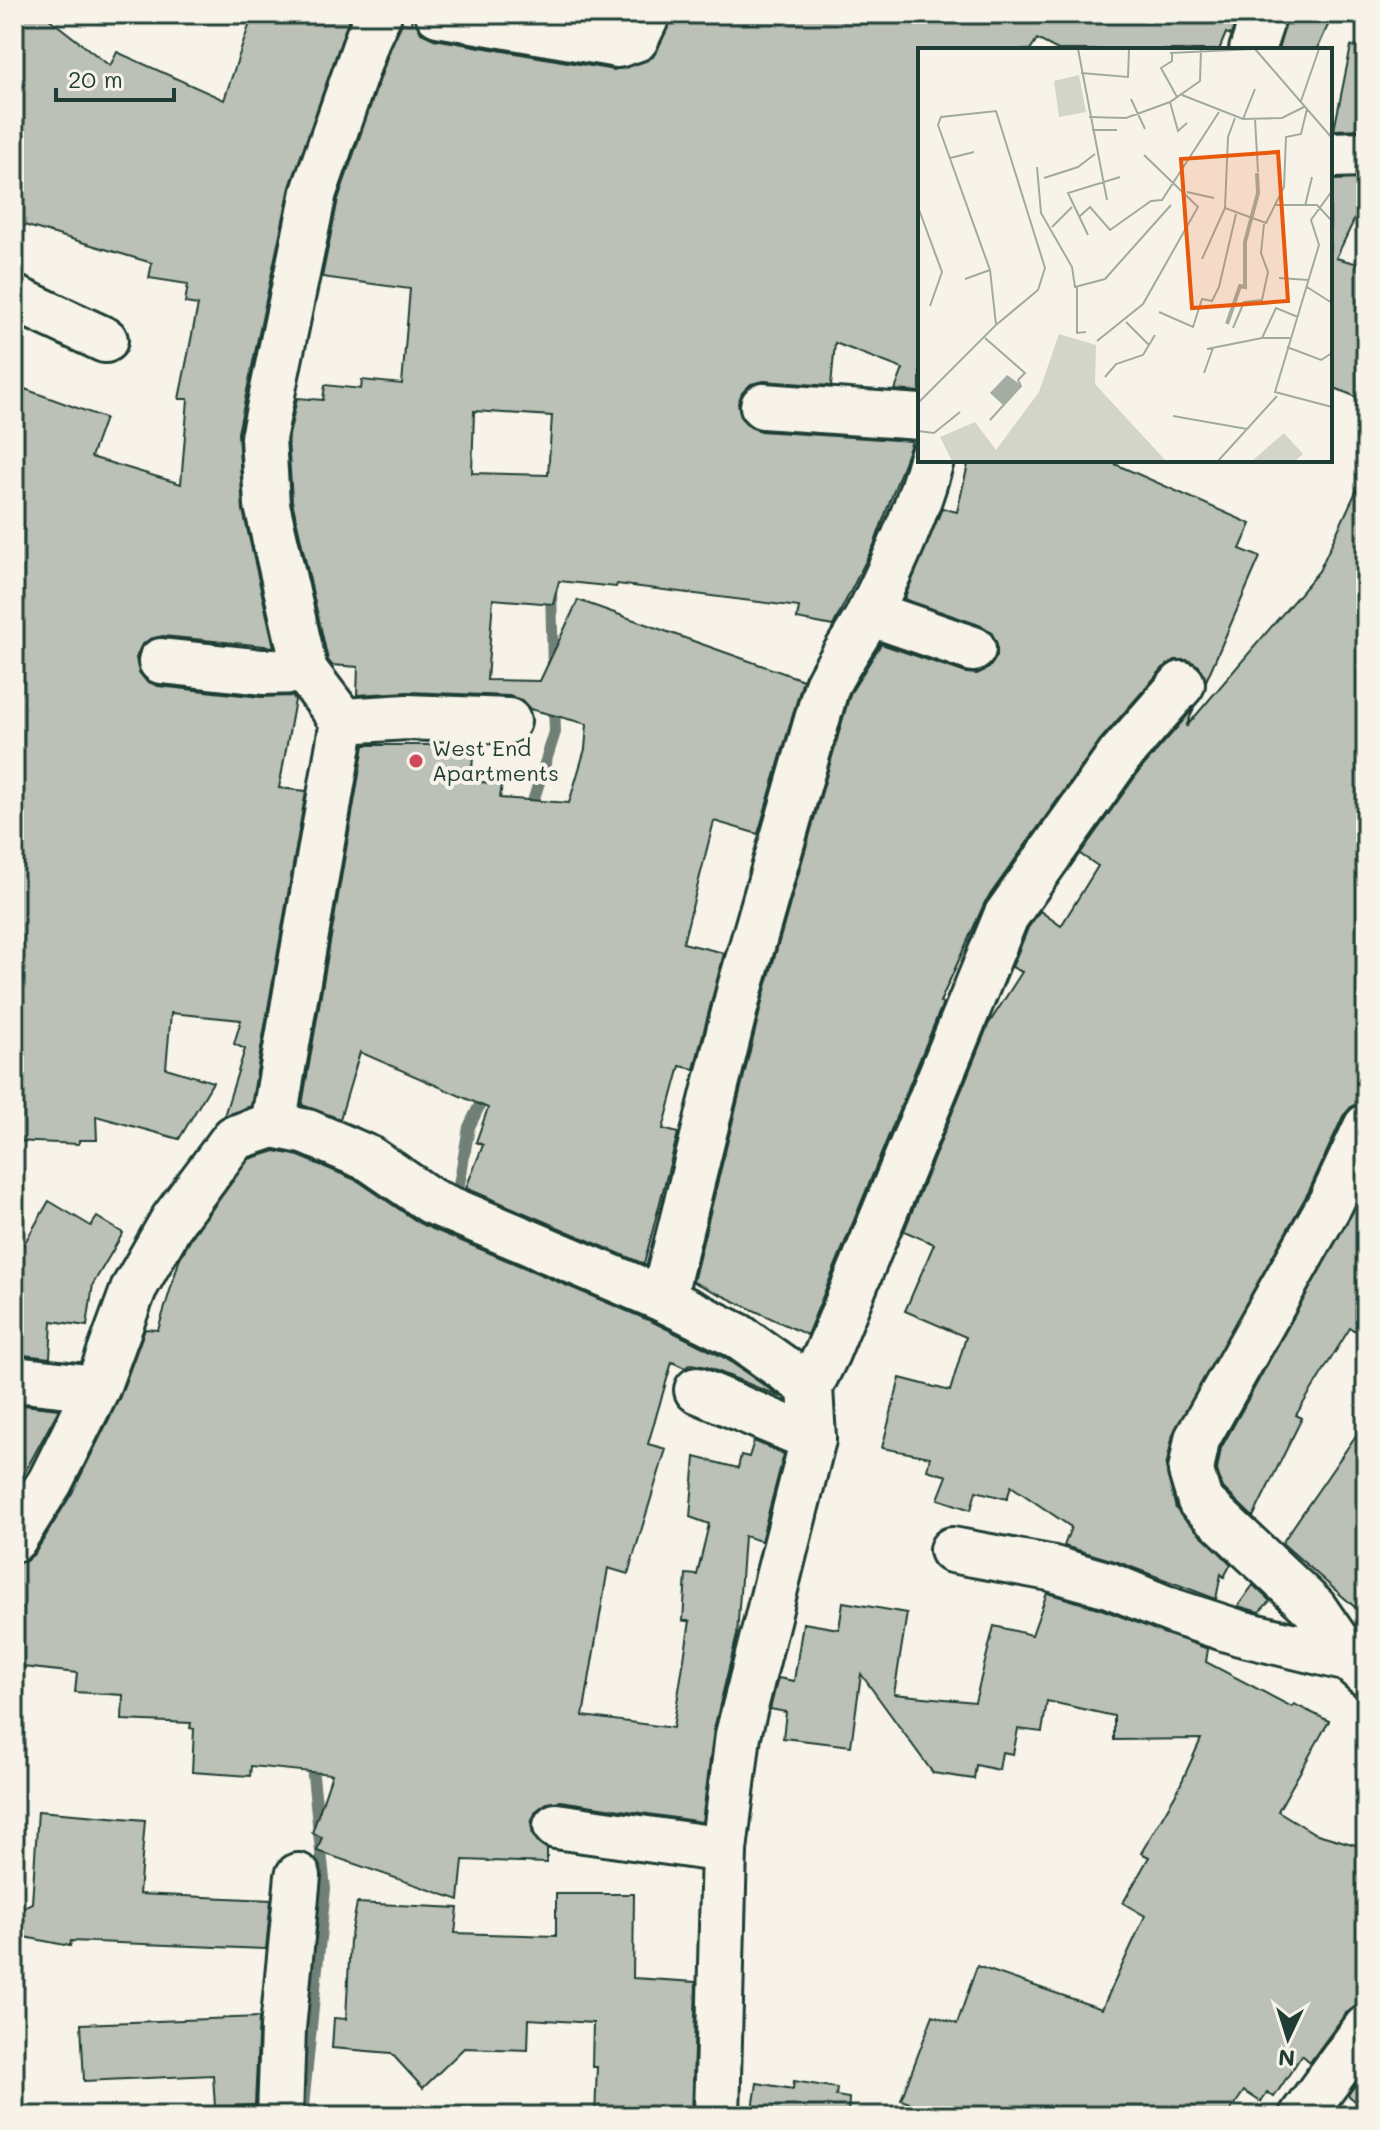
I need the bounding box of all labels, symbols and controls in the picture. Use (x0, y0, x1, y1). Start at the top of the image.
inset map (918, 48, 1332, 462)
scale bar (56, 52, 174, 102)
text: 20 m (68, 63, 123, 94)
place label: West End Apartments (432, 733, 559, 787)
marker: West End Apartments (407, 752, 425, 770)
north arrow (1248, 1998, 1328, 2078)
text: N (1277, 2043, 1296, 2073)

